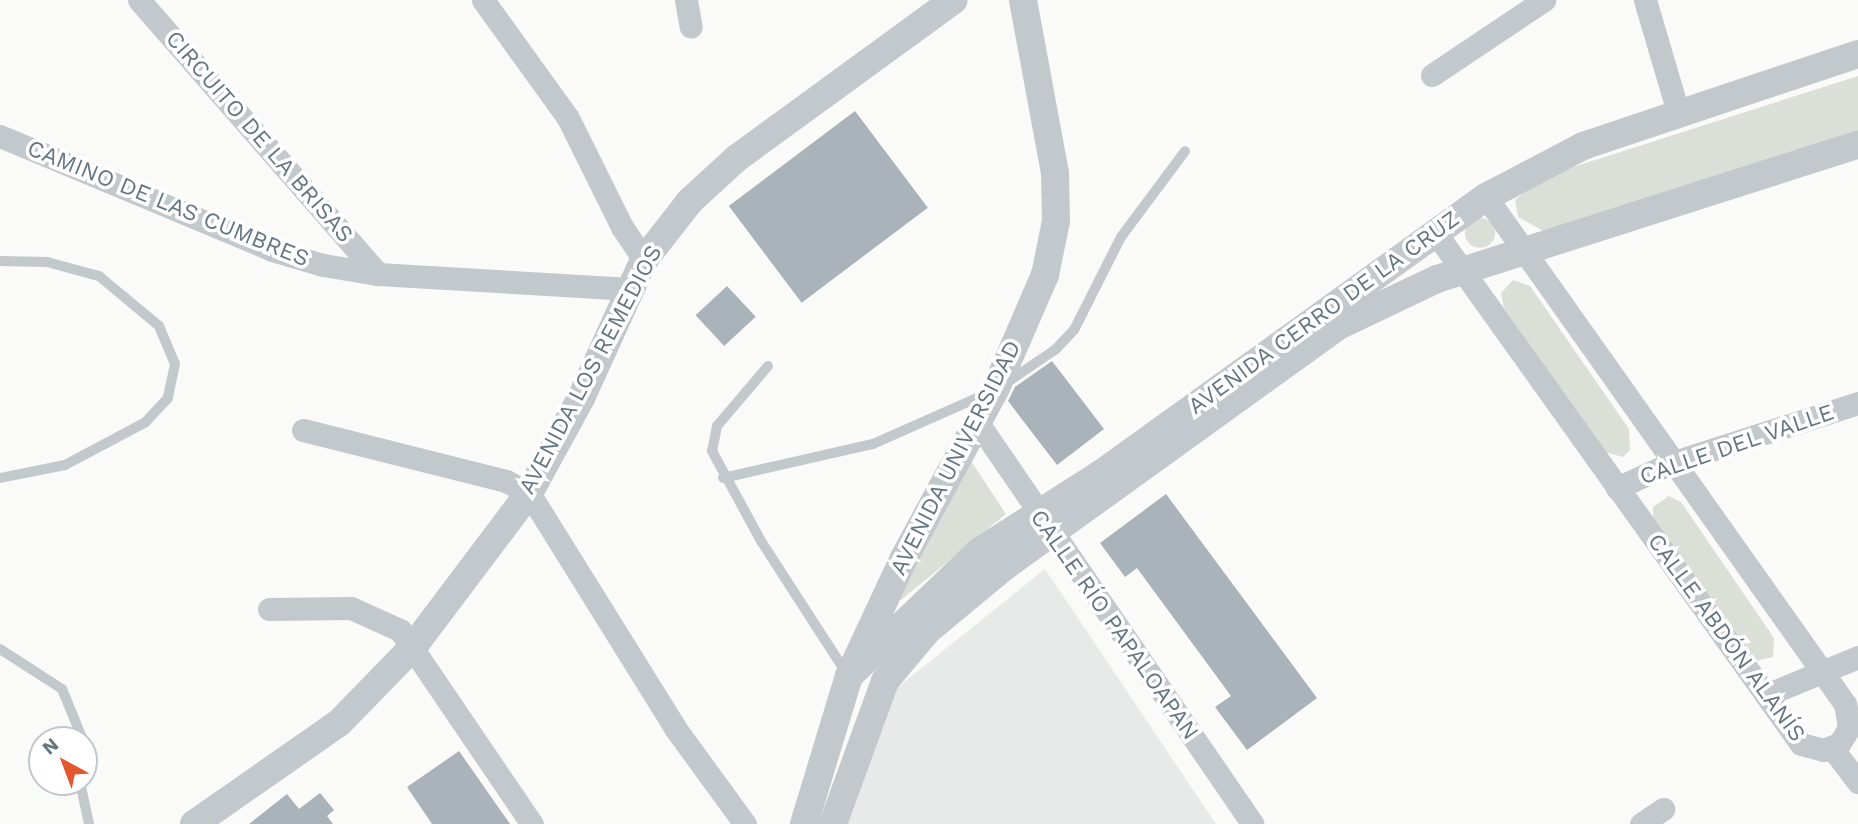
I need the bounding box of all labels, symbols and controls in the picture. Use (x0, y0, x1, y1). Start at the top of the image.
street label: CIRCUITO DE LA BRISAS (159, 25, 359, 249)
street label: CAMINO DE LAS CUMBRES (23, 135, 313, 273)
street label: AVENIDA CERRO DE LA CRUZ (1182, 205, 1466, 421)
street label: AVENIDA LOS REMEDIOS (513, 240, 669, 500)
street label: AVENIDA UNIVERSIDAD (885, 336, 1027, 580)
street label: CALLE DEL VALLE (1636, 399, 1838, 491)
street label: CALLE RÍO PAPALOAPAN (1024, 505, 1204, 745)
street label: CALLE ABDÓN ALANÍS (1641, 528, 1811, 748)
north arrow (28, 726, 98, 796)
text: N (37, 733, 63, 760)

